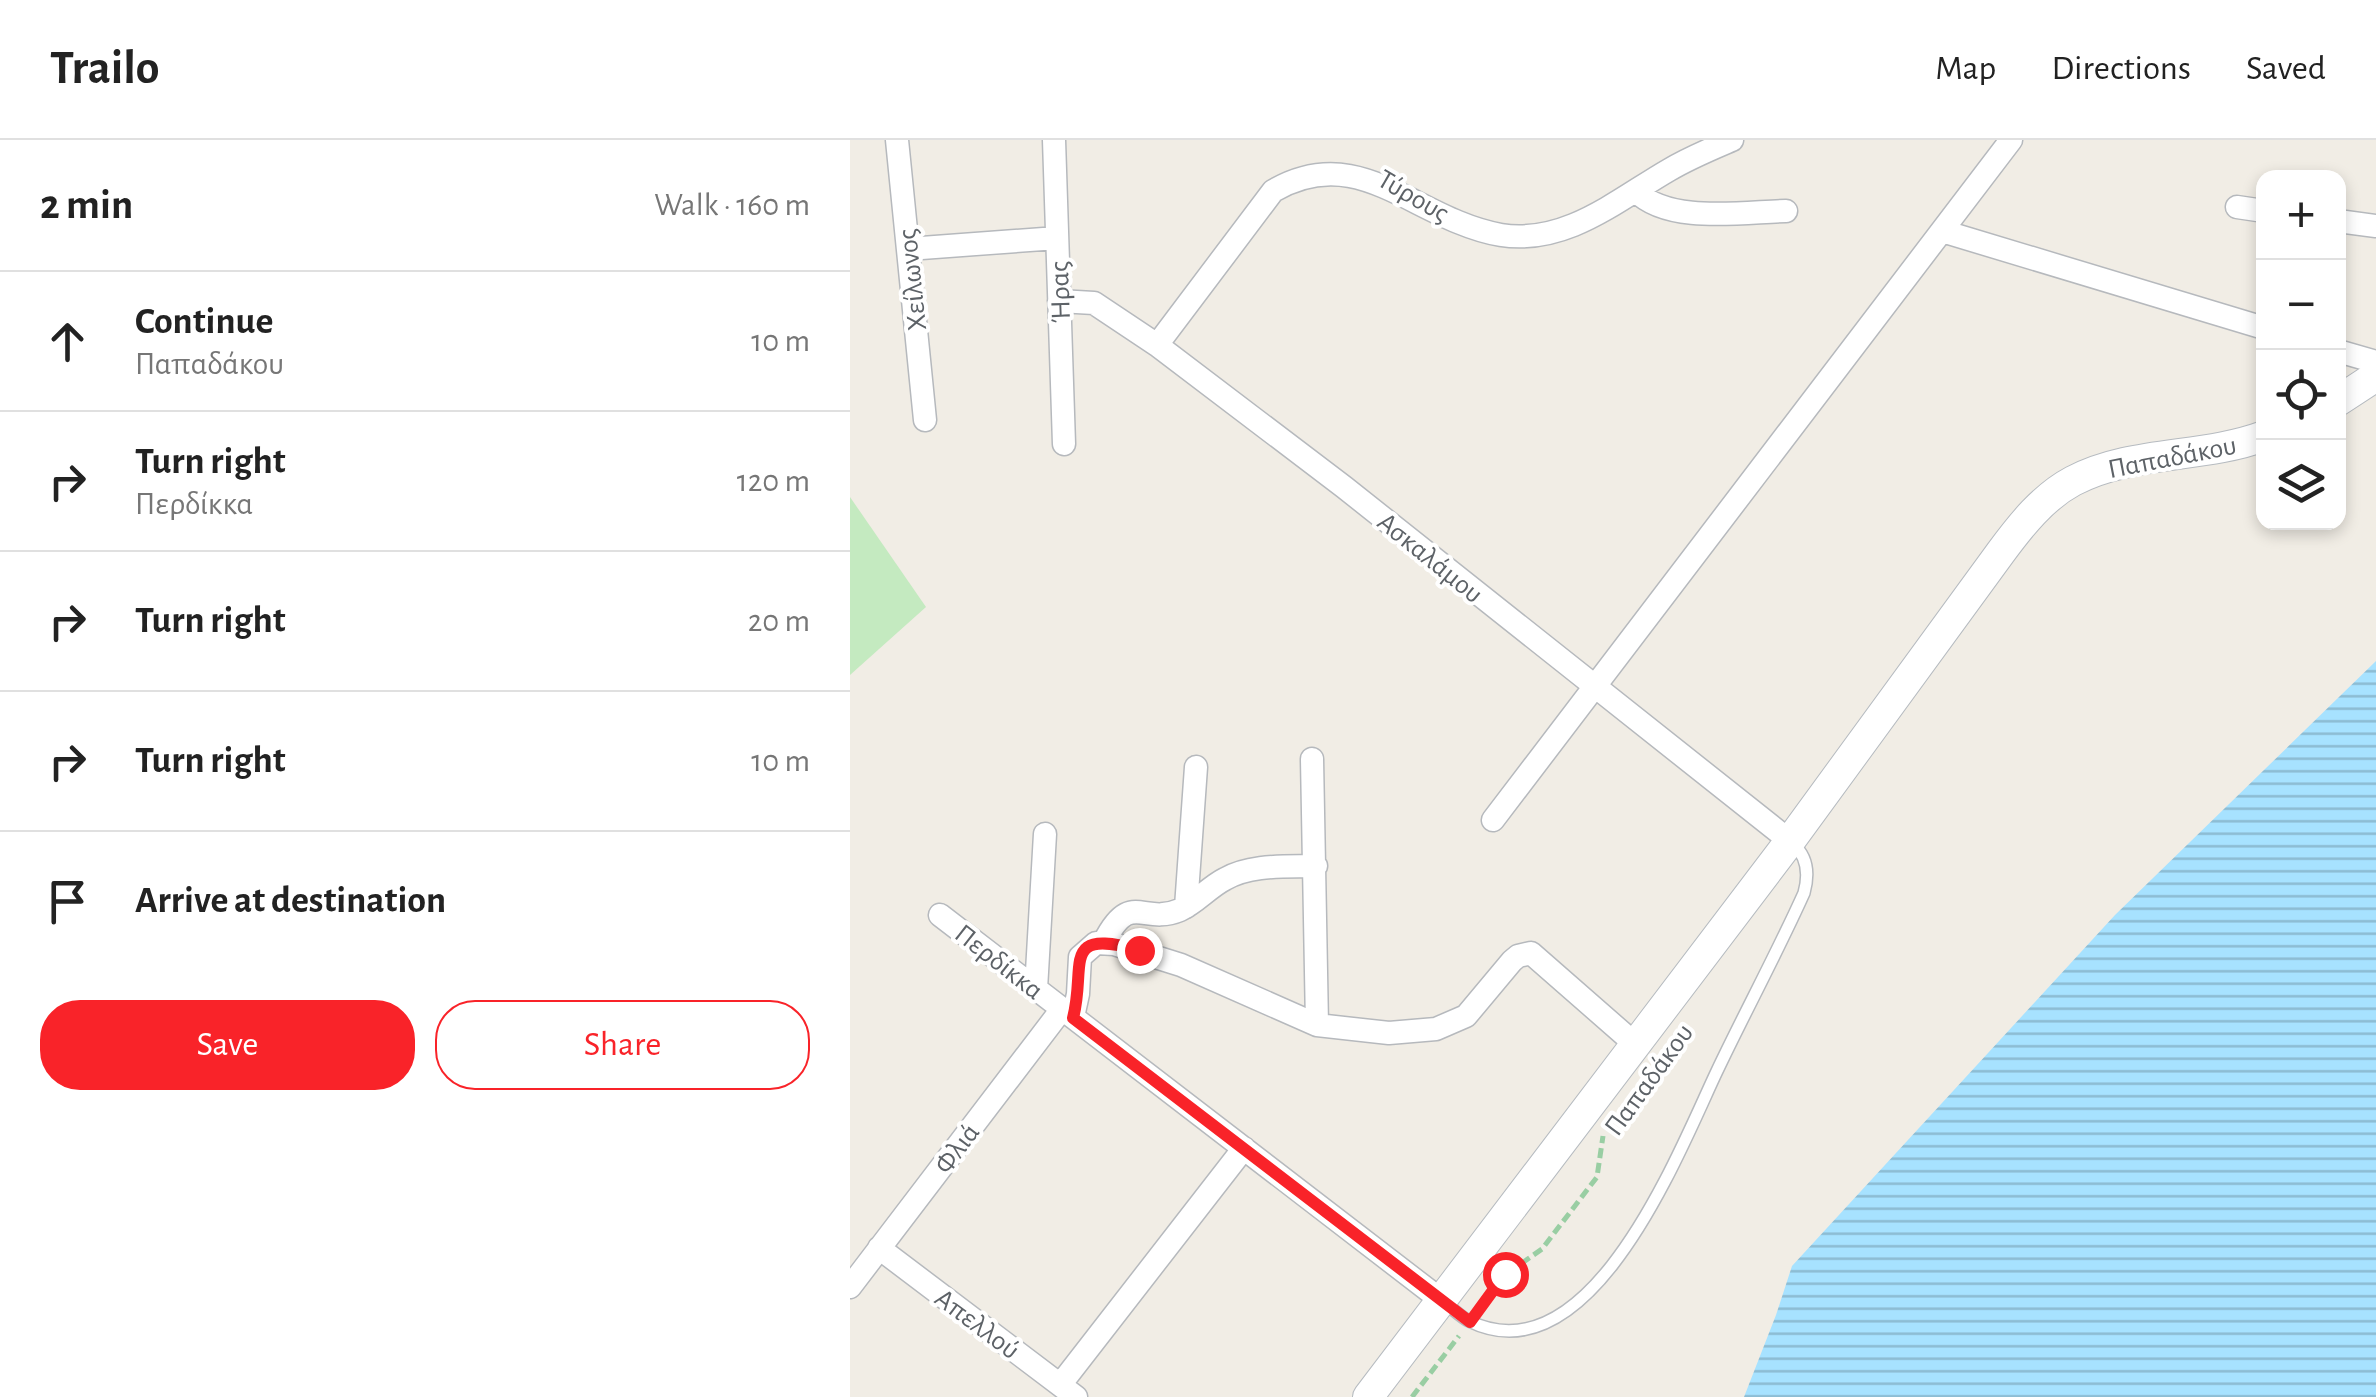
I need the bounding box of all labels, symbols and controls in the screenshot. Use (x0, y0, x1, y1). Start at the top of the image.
text: Trailo (50, 45, 160, 93)
text: Map (1935, 51, 1996, 86)
text: Directions (2051, 51, 2191, 86)
text: Saved (2246, 51, 2326, 86)
street label: Τύρους (1372, 165, 1454, 228)
map controls (2256, 170, 2346, 530)
button: + (2256, 170, 2346, 260)
text: 2 min (40, 184, 133, 226)
text: Walk · 160 m (654, 189, 810, 221)
street label: Χείλωνος (894, 227, 932, 332)
street label: Ήρας (1046, 260, 1076, 323)
button: − (2256, 260, 2346, 350)
text: Continue (135, 303, 273, 341)
icon: ahead (40, 314, 95, 369)
text: 10 m (751, 325, 810, 357)
text: Παπαδάκου (135, 348, 284, 380)
button: locate (2256, 350, 2346, 440)
street label: Παπαδάκου (2106, 432, 2239, 484)
button: layers (2256, 440, 2346, 530)
text: Turn right (135, 443, 285, 481)
icon: right (40, 454, 95, 509)
text: 120 m (737, 465, 810, 497)
text: Περδίκκα (135, 488, 253, 520)
street label: Ασκαλάμου (1372, 508, 1488, 609)
icon: right (40, 594, 95, 649)
text: Turn right (135, 602, 285, 640)
text: 20 m (748, 605, 810, 637)
icon: right (40, 734, 95, 789)
text: Turn right (135, 742, 285, 780)
text: 10 m (751, 745, 810, 777)
icon: arrive (40, 874, 95, 929)
text: Arrive at destination (135, 882, 446, 920)
street label: Περδίκκα (949, 920, 1048, 1005)
route end (1117, 928, 1163, 974)
button: Save (40, 1000, 415, 1090)
button: Share (435, 1000, 810, 1090)
street label: Παπαδάκου (1600, 1019, 1699, 1141)
street label: Φλιά (930, 1119, 985, 1180)
route start (1483, 1252, 1529, 1298)
street label: Απελλού (929, 1284, 1024, 1365)

